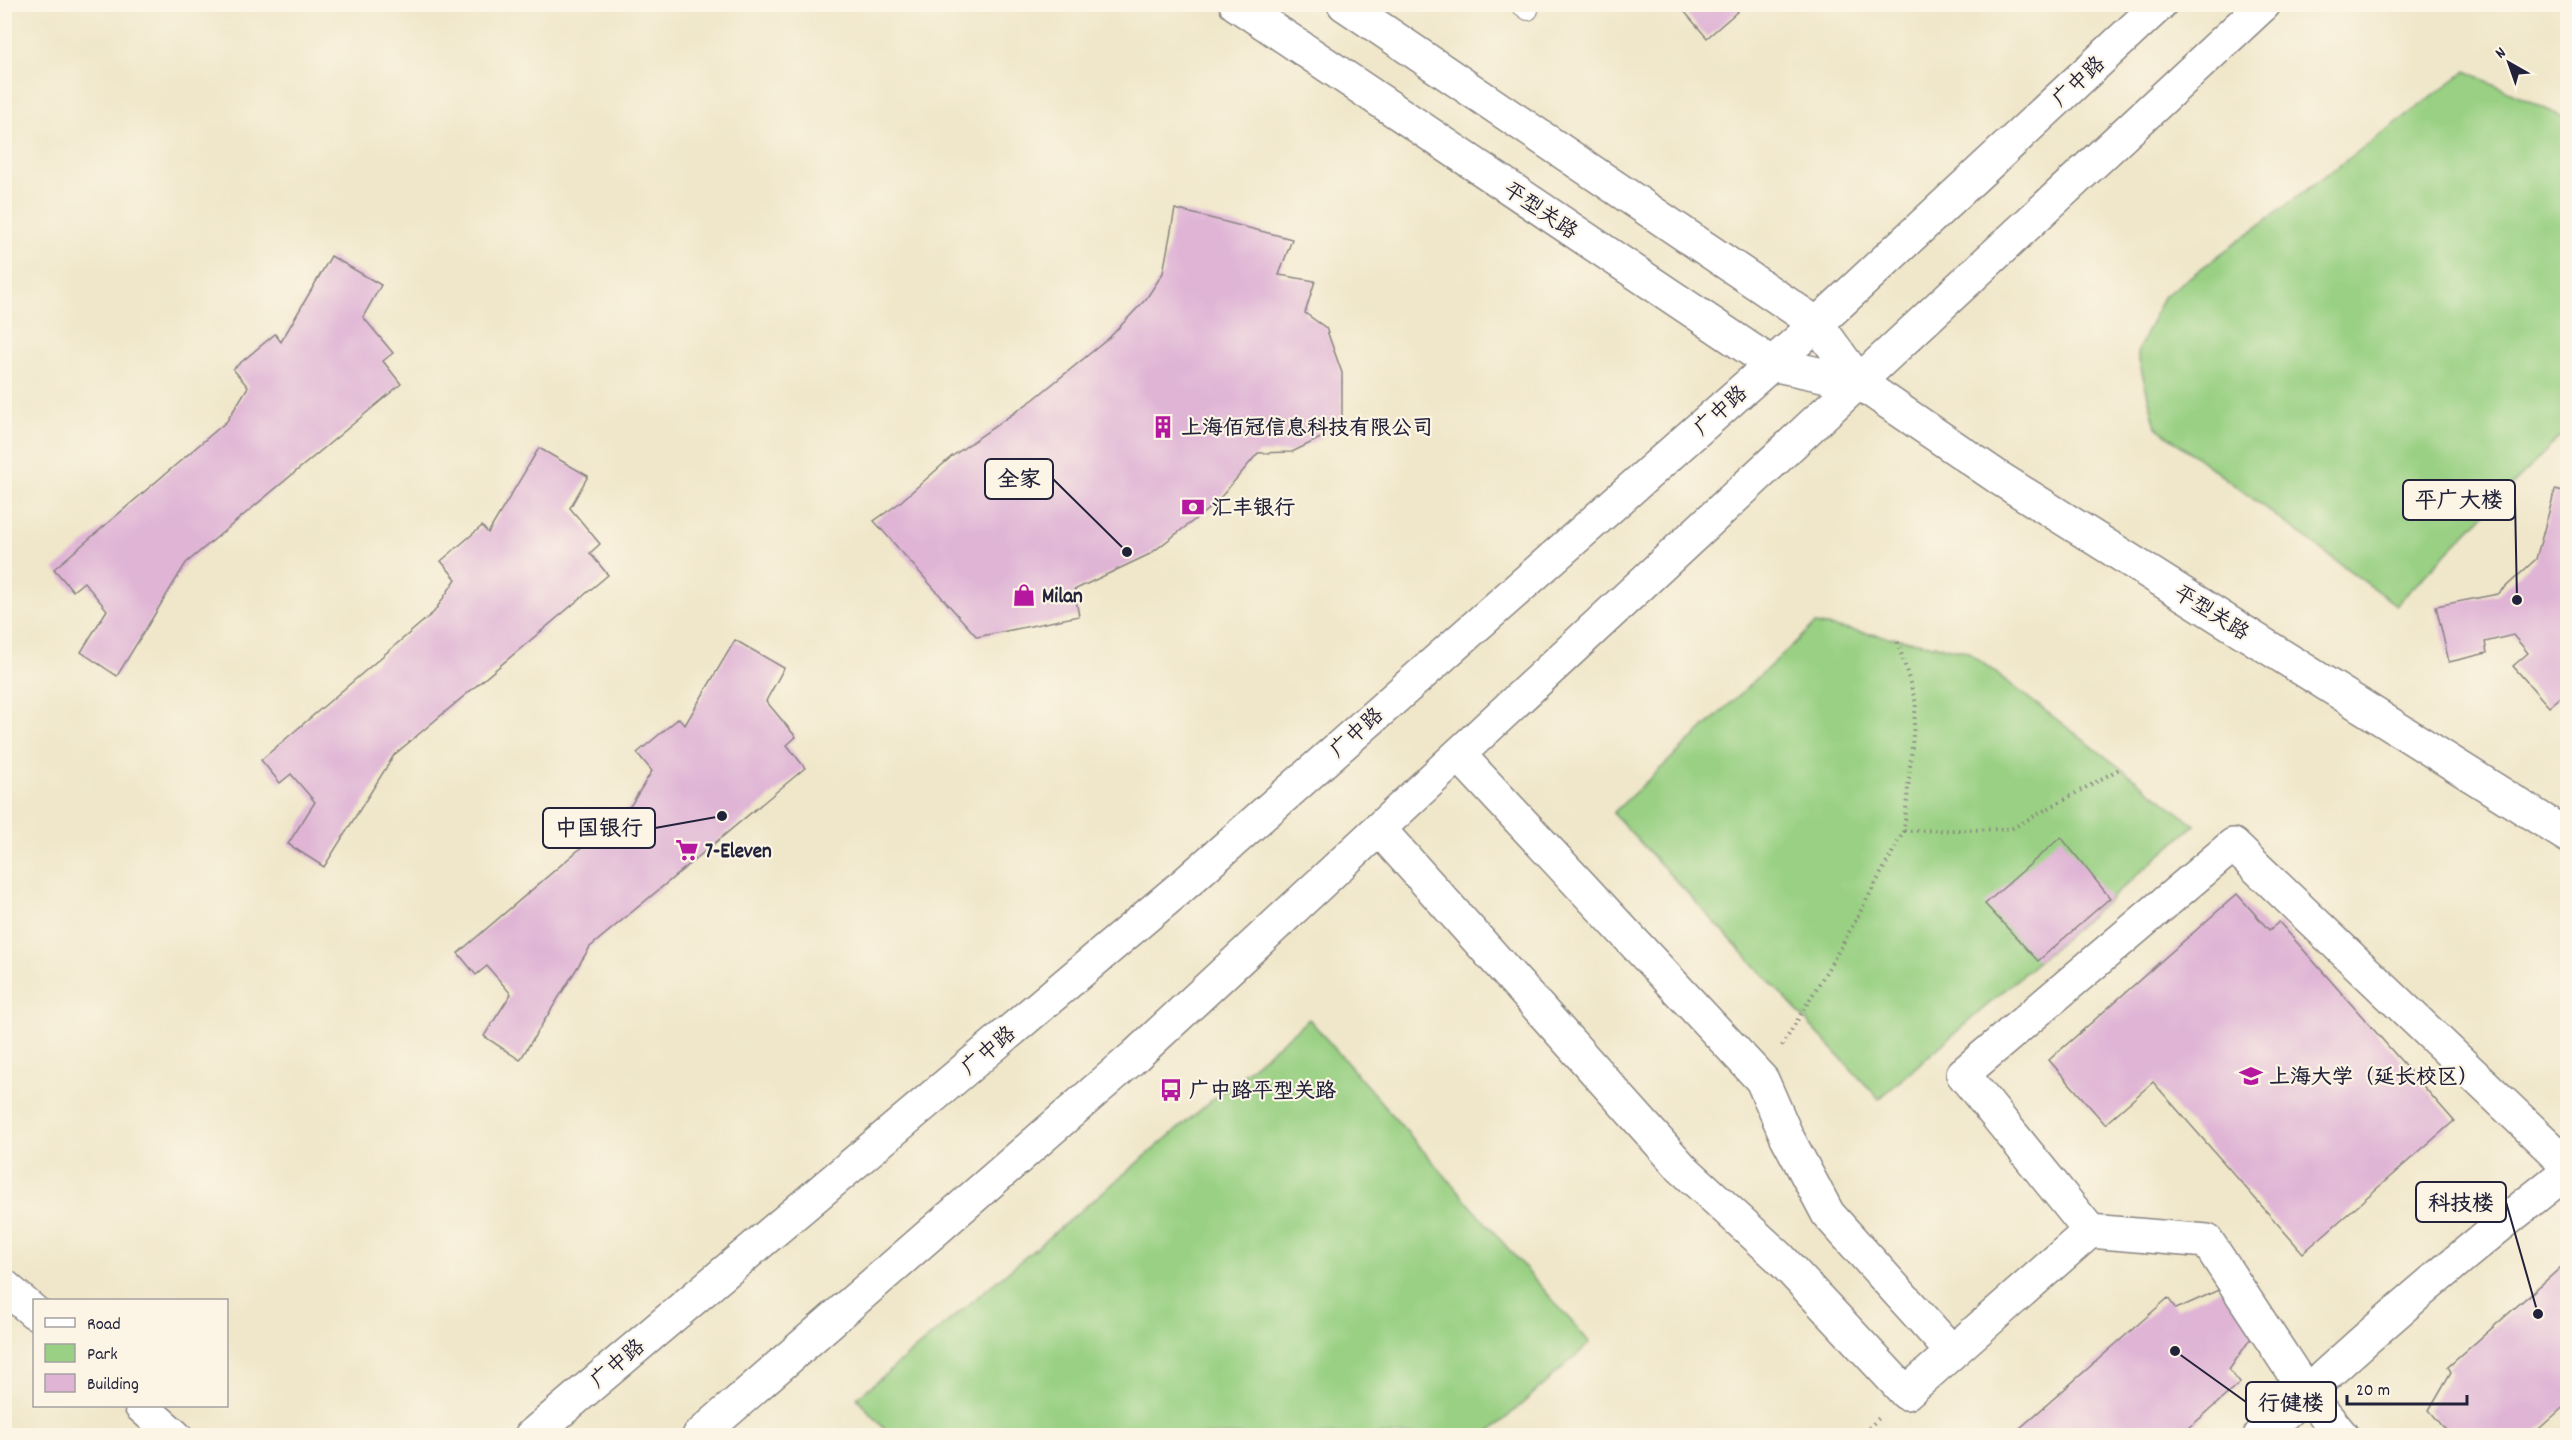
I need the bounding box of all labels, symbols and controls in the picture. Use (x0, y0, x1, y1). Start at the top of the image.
north arrow (2479, 33, 2539, 93)
text: N (2491, 42, 2511, 65)
street label: 广中路 (2047, 51, 2113, 116)
street label: 平型关路 (1496, 177, 1583, 248)
street label: 广中路 (1689, 380, 1755, 444)
building icon: 上海佰冠信息科技有限公司 (1150, 414, 1176, 440)
place label: 上海佰冠信息科技有限公司 (1181, 415, 1433, 445)
callout: 全家 (985, 459, 1053, 499)
text: 全家 (997, 466, 1041, 497)
callout: 平广大楼 (2403, 480, 2515, 520)
text: 平广大楼 (2415, 487, 2503, 518)
bank icon: 汇丰银行 (1180, 494, 1206, 520)
place label: 汇丰银行 (1211, 495, 1295, 525)
street label: 平型关路 (2167, 580, 2254, 650)
shop icon: Milan (1011, 582, 1037, 608)
place label: Milan (1042, 583, 1083, 613)
street label: 广中路 (1325, 702, 1391, 766)
callout: 中国银行 (543, 808, 655, 848)
text: 中国银行 (555, 815, 643, 846)
supermarket icon: 7-Eleven (674, 837, 700, 863)
place label: 7-Eleven (705, 838, 772, 868)
street label: 广中路 (956, 1021, 1024, 1084)
school or university icon: 上海大学（延长校区） (2238, 1063, 2264, 1089)
place label: 上海大学（延长校区） (2269, 1064, 2479, 1094)
bus stop icon: 广中路平型关路 (1158, 1077, 1184, 1103)
place label: 广中路平型关路 (1189, 1078, 1336, 1108)
callout: 科技楼 (2416, 1182, 2506, 1222)
text: 科技楼 (2428, 1190, 2494, 1221)
legend (33, 1299, 228, 1407)
text: Road (87, 1313, 121, 1338)
street label: 广中路 (585, 1334, 653, 1397)
text: Park (87, 1343, 118, 1368)
scale bar (2347, 1368, 2467, 1406)
text: Building (87, 1373, 139, 1398)
text: 20 m (2356, 1379, 2390, 1404)
callout: 行健楼 (2246, 1382, 2336, 1422)
text: 行健楼 (2258, 1390, 2324, 1421)

